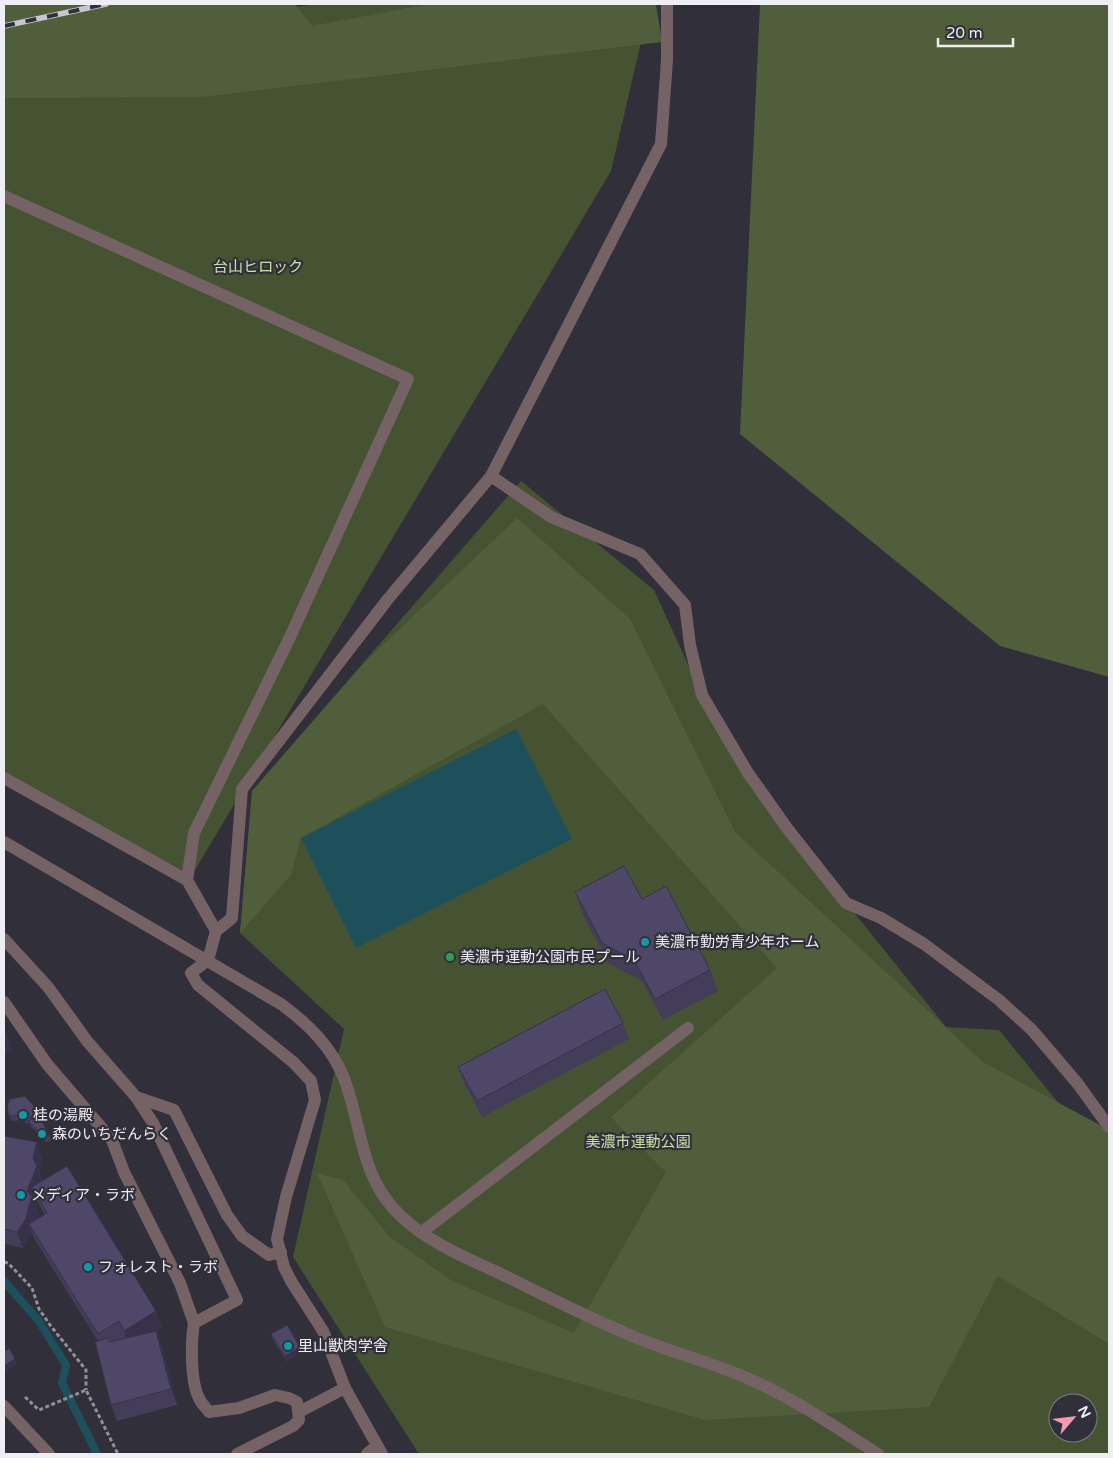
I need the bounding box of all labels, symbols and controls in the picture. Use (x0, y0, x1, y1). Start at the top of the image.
scale bar (938, 15, 1013, 47)
text: 20 m (946, 24, 983, 42)
park label: 台山ヒロック (213, 258, 303, 276)
place label: 美濃市勤労青少年ホーム (655, 933, 820, 951)
marker: 美濃市勤労青少年ホーム (639, 936, 651, 948)
place label: 美濃市運動公園市民プール (460, 948, 640, 966)
marker: 美濃市運動公園市民プール (444, 951, 456, 963)
place label: 桂の湯殿 (33, 1106, 93, 1124)
marker: 桂の湯殿 (17, 1109, 29, 1121)
place label: 森のいちだんらく (52, 1125, 172, 1143)
marker: 森のいちだんらく (36, 1128, 48, 1140)
park label: 美濃市運動公園 (585, 1133, 691, 1151)
place label: メディア・ラボ (31, 1186, 135, 1204)
marker: メディア・ラボ (15, 1189, 27, 1201)
place label: フォレスト・ラボ (98, 1258, 218, 1276)
marker: フォレスト・ラボ (82, 1261, 94, 1273)
place label: 里山獣肉学舎 (298, 1337, 388, 1355)
marker: 里山獣肉学舎 (282, 1340, 294, 1352)
north arrow (1048, 1393, 1098, 1443)
text: N (1074, 1403, 1094, 1421)

